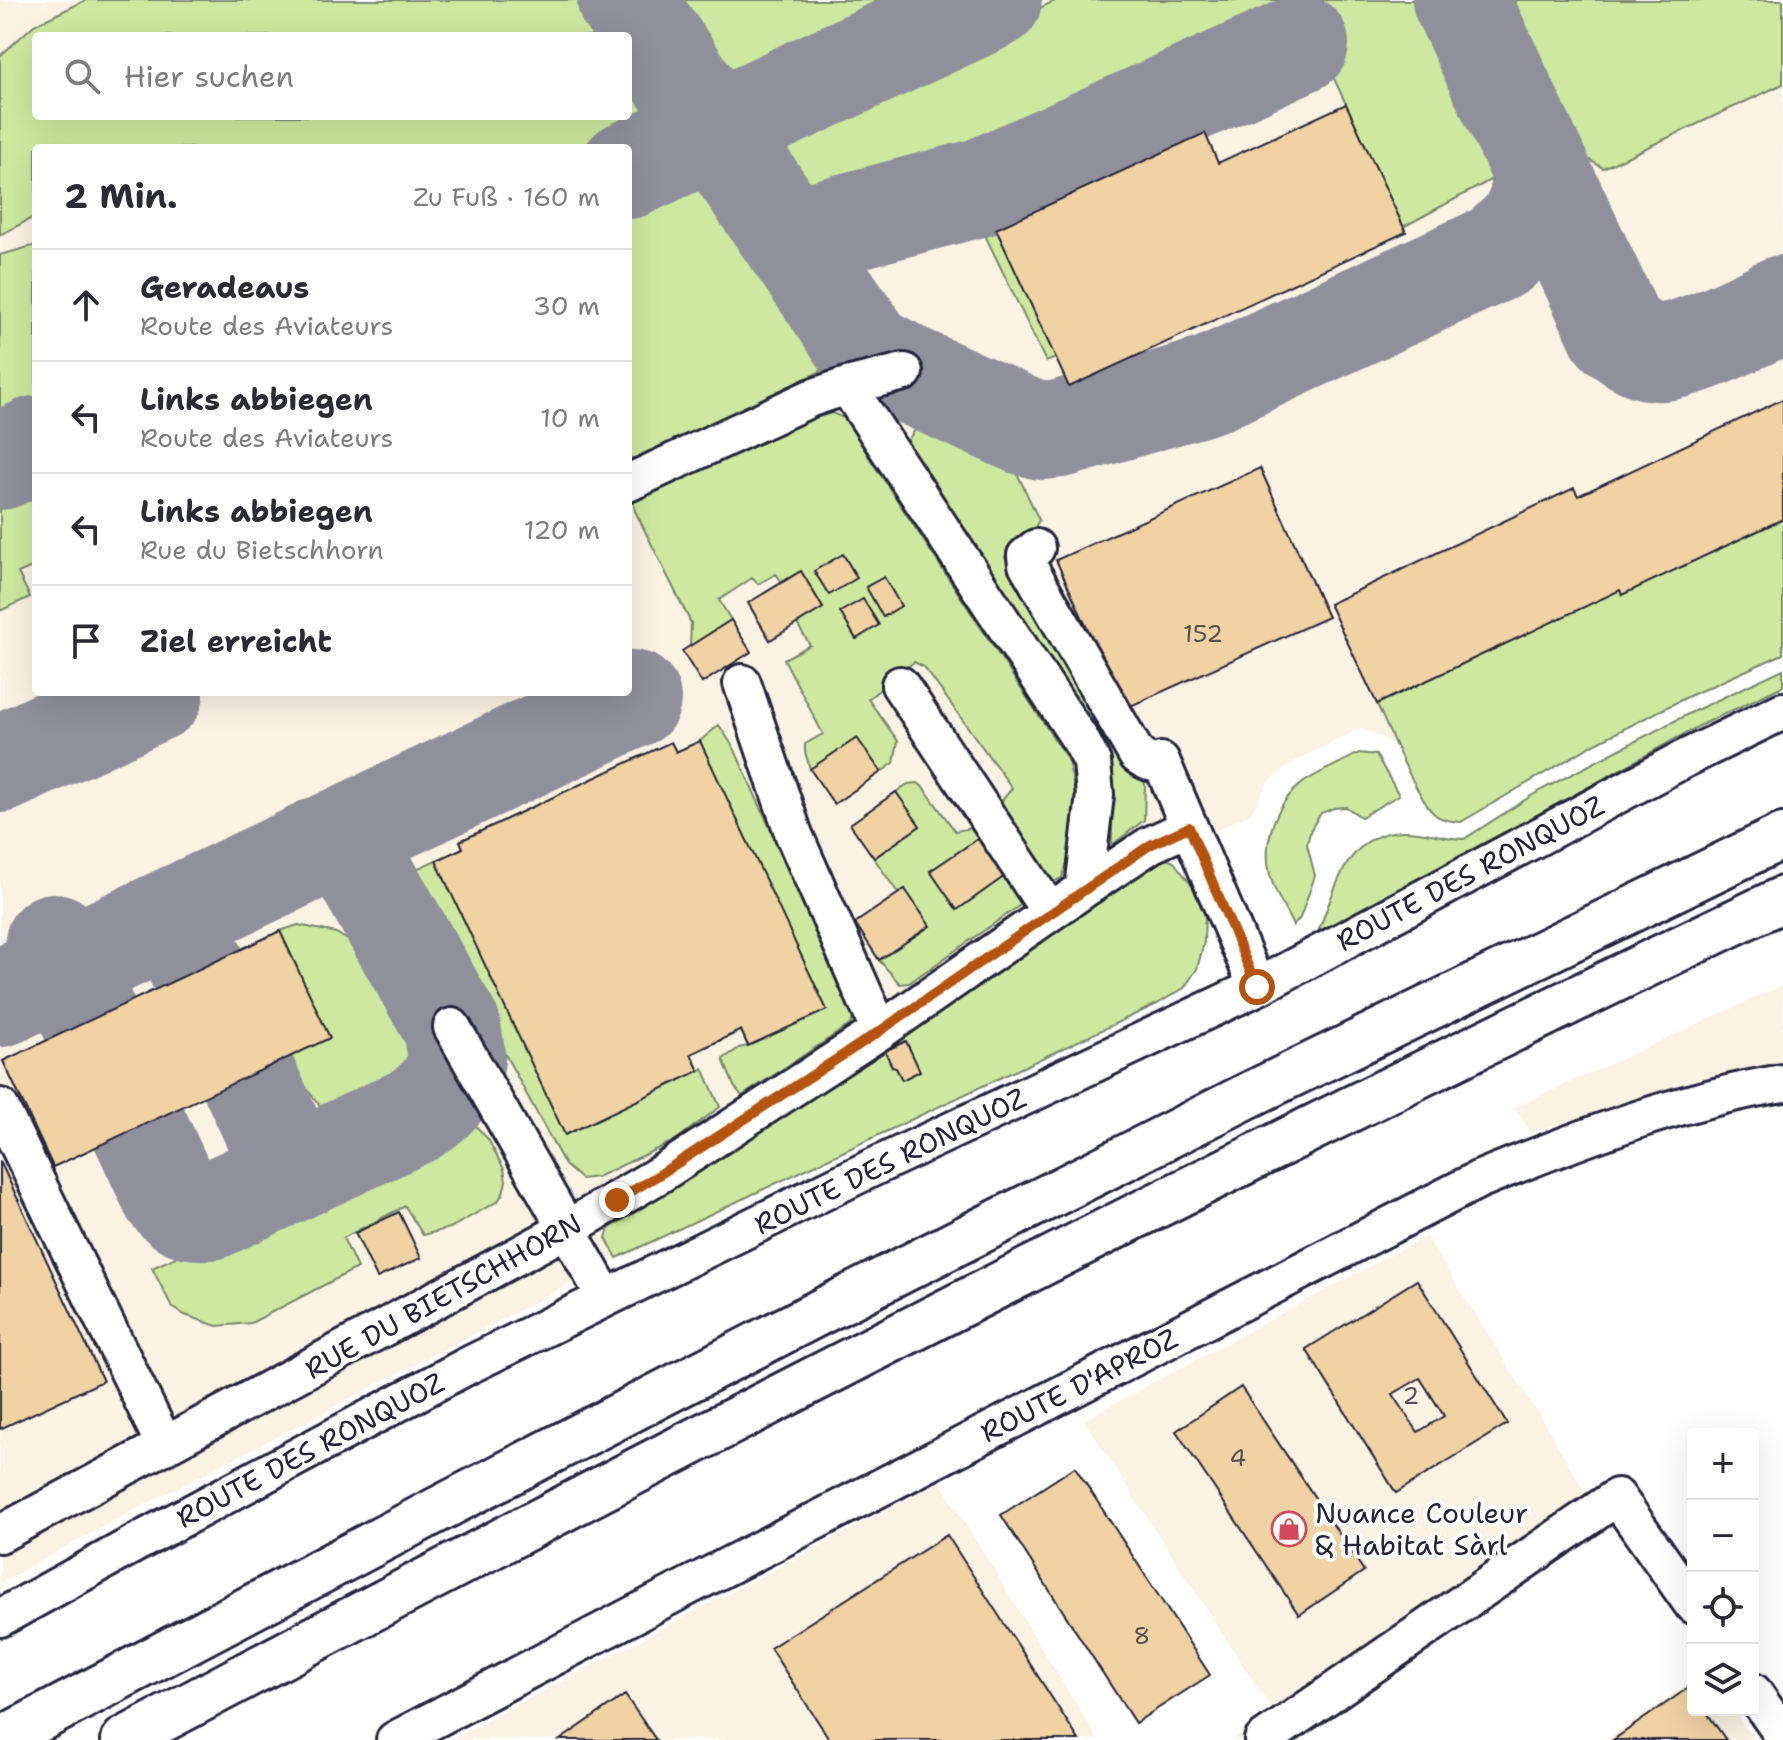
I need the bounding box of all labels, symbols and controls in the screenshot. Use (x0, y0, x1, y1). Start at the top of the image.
search box (32, 32, 632, 120)
icon: search (60, 54, 104, 98)
text: Hier suchen (124, 56, 294, 97)
text: 2 Min. (64, 173, 177, 219)
text: Zu Fuß · 160 m (413, 179, 600, 214)
text: Geradeaus (140, 267, 309, 308)
icon: ahead (64, 283, 108, 327)
text: 30 m (533, 288, 600, 323)
text: Route des Aviateurs (140, 308, 393, 343)
text: Links abbiegen (140, 379, 373, 420)
icon: left (64, 395, 108, 439)
text: 10 m (540, 400, 600, 435)
text: Route des Aviateurs (140, 420, 393, 455)
text: Links abbiegen (140, 491, 373, 532)
icon: left (64, 507, 108, 551)
text: 120 m (524, 512, 600, 547)
text: Rue du Bietschhorn (140, 532, 384, 567)
house number: 152 (1183, 618, 1223, 650)
icon: arrive (64, 619, 108, 663)
text: Ziel erreicht (140, 621, 332, 662)
street label: ROUTE DES RONQUOZ (1330, 786, 1610, 960)
route start (1239, 969, 1275, 1005)
street label: ROUTE DES RONQUOZ (748, 1079, 1032, 1243)
route end (599, 1182, 635, 1218)
street label: RUE DU BIETSCHHORN (298, 1204, 588, 1388)
street label: ROUTE D'APROZ (974, 1319, 1184, 1451)
street label: ROUTE DES RONQUOZ (170, 1363, 450, 1537)
house number: 2 (1403, 1380, 1419, 1412)
map controls (1687, 1428, 1759, 1716)
button: + (1687, 1428, 1759, 1500)
house number: 4 (1230, 1442, 1246, 1474)
place label: Nuance Couleur & Habitat Sàrl (1315, 1494, 1528, 1564)
button: − (1687, 1500, 1759, 1572)
shop icon: Nuance Couleur & Habitat Sàrl (1270, 1510, 1308, 1548)
button: locate (1687, 1572, 1759, 1644)
house number: 8 (1134, 1620, 1150, 1652)
button: layers (1687, 1644, 1759, 1716)

